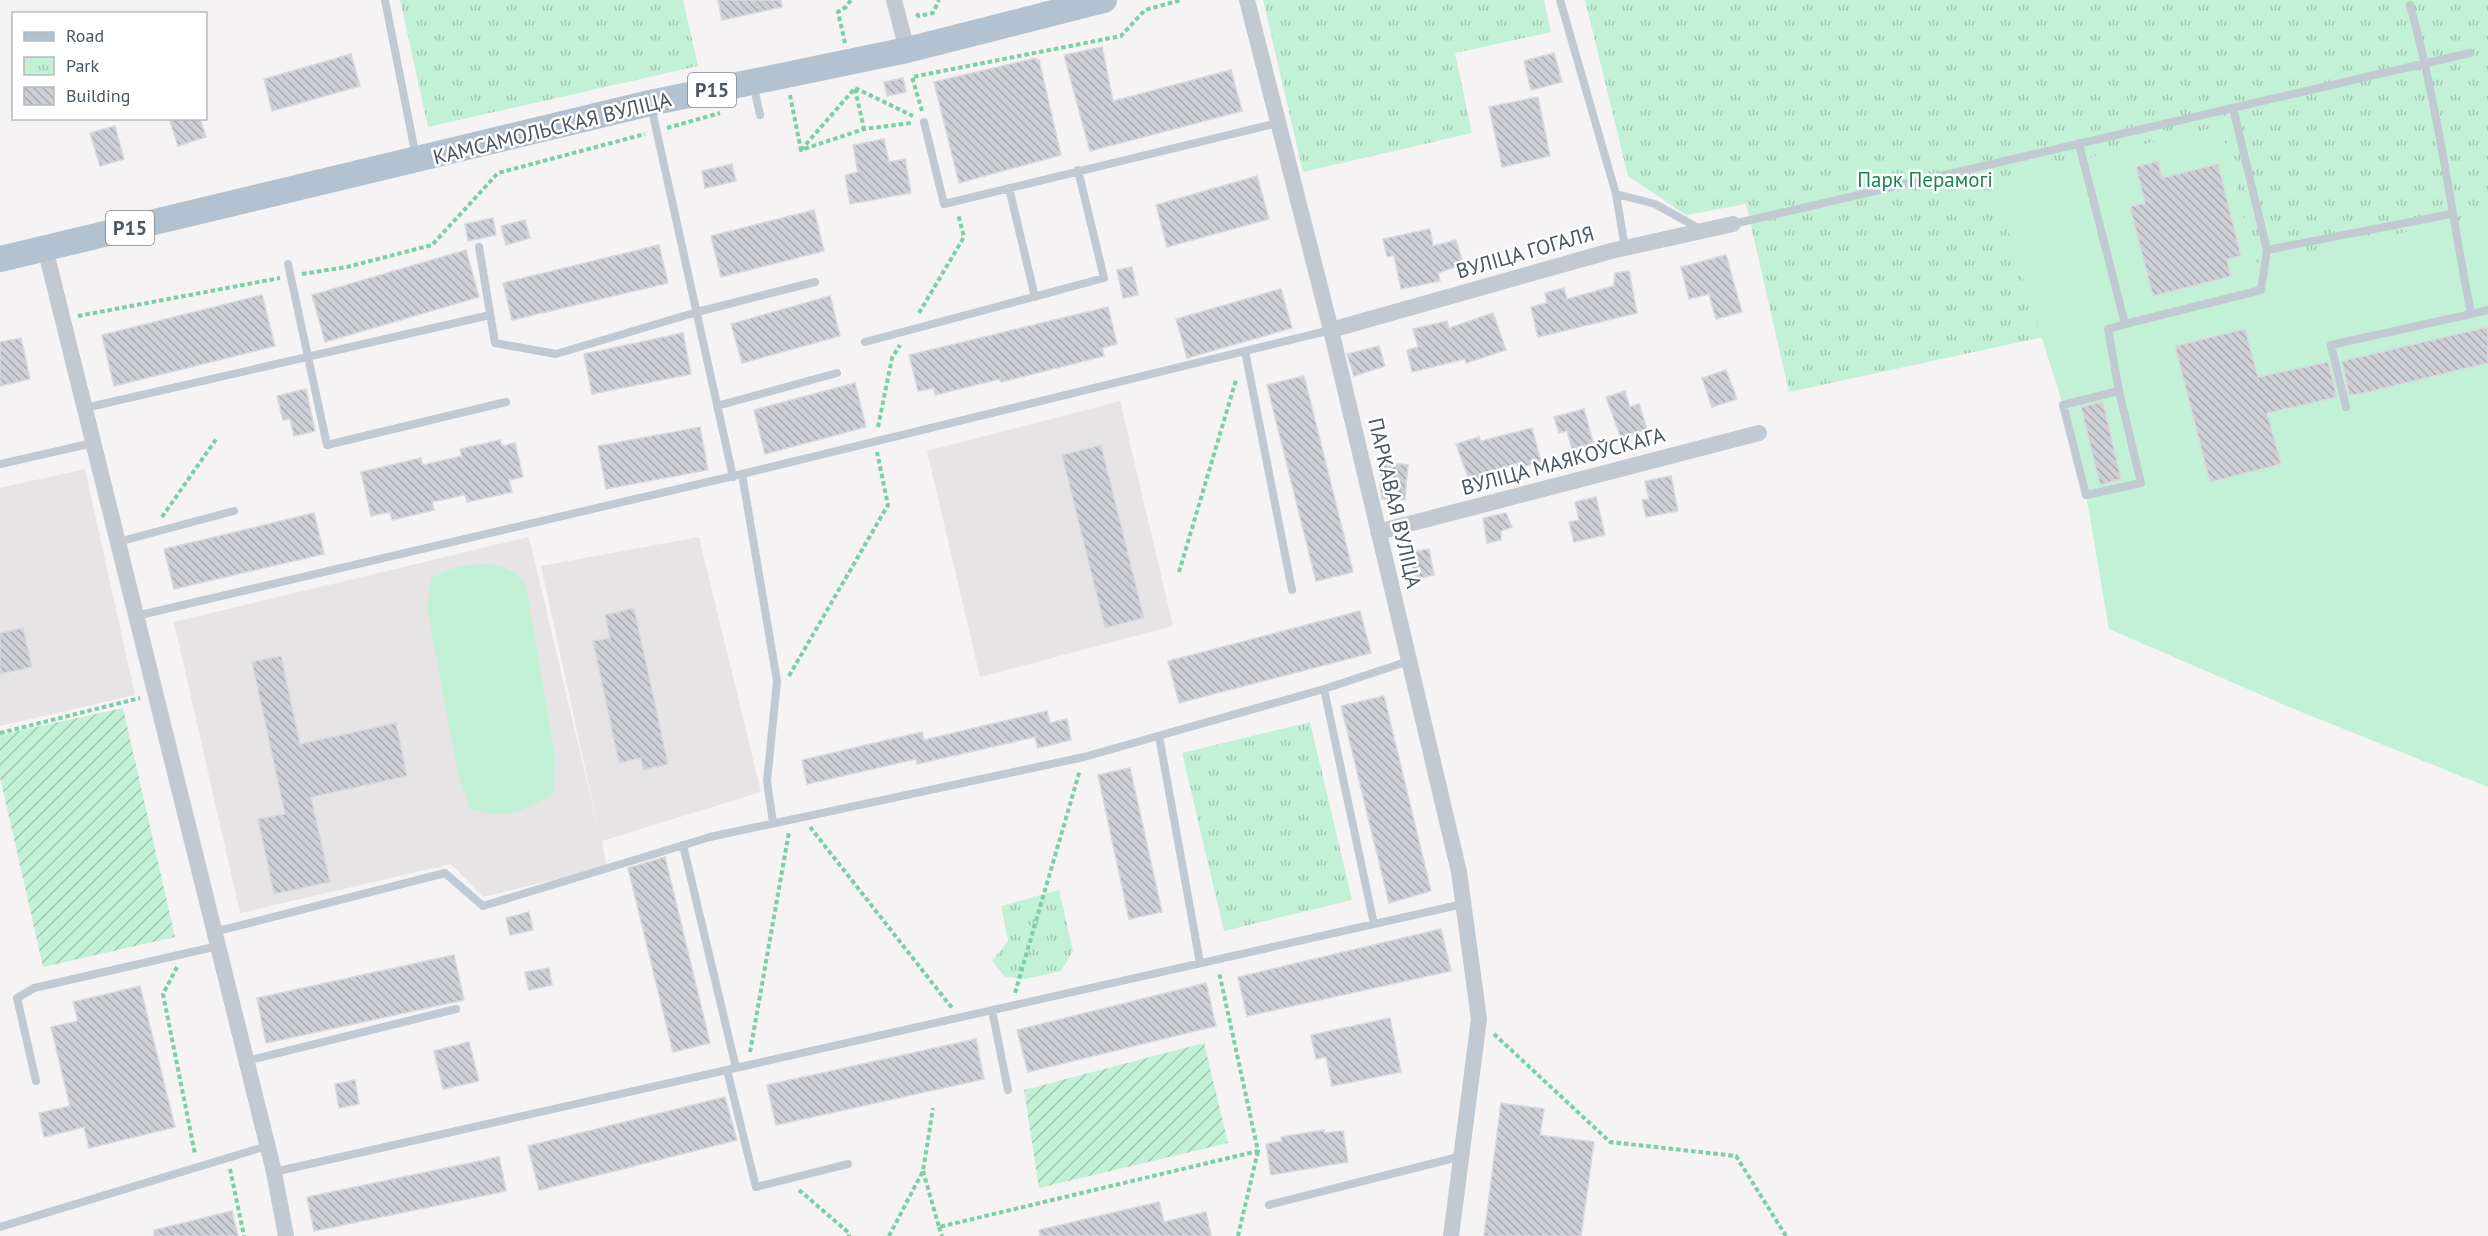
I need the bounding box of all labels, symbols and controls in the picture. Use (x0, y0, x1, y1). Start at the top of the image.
legend (12, 12, 207, 120)
text: Road (66, 24, 104, 47)
text: Park (66, 54, 99, 77)
road number: Р15 (688, 73, 736, 107)
text: Building (66, 84, 130, 107)
street label: КАМСАМОЛЬСКАЯ ВУЛІЦА (430, 85, 675, 171)
park label: Парк Перамогі (1857, 166, 1993, 193)
road number: Р15 (106, 211, 154, 245)
street label: ВУЛІЦА ГОГАЛЯ (1453, 219, 1597, 285)
street label: ПАРКАВАЯ ВУЛІЦА (1362, 415, 1428, 592)
street label: ВУЛІЦА МАЯКОЎСКАГА (1458, 421, 1668, 501)

